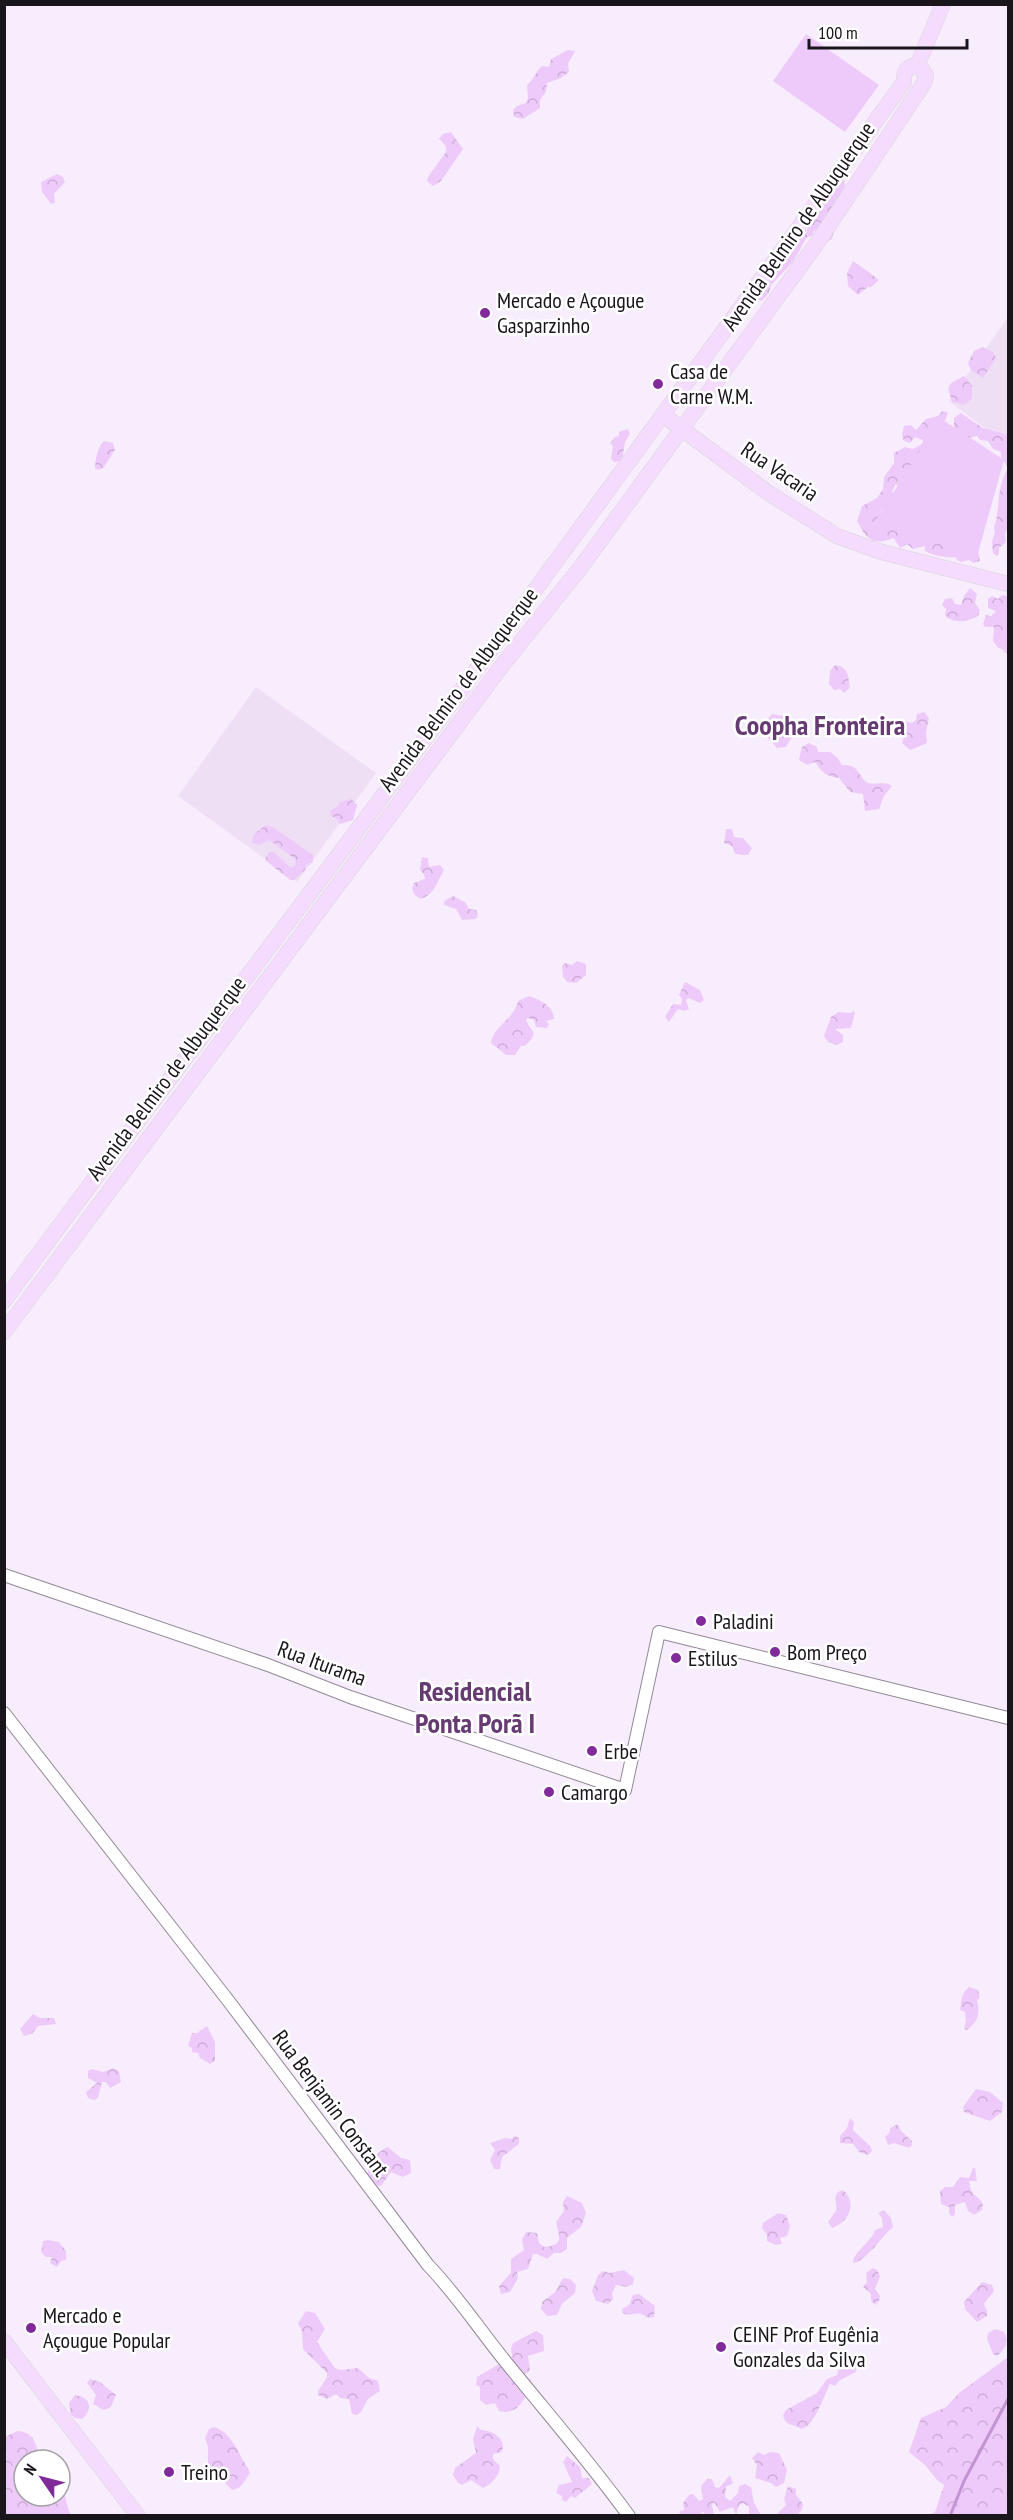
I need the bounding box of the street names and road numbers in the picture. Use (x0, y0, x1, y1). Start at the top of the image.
street label: Avenida Belmiro de Albuquerque (715, 116, 881, 336)
street label: Rua Vacaria (736, 435, 824, 507)
street label: Avenida Belmiro de Albuquerque (372, 581, 544, 797)
street label: Avenida Belmiro de Albuquerque (80, 970, 252, 1186)
street label: Rua Iturama (274, 1634, 370, 1692)
street label: Rua Benjamin Constant (267, 2024, 395, 2182)

